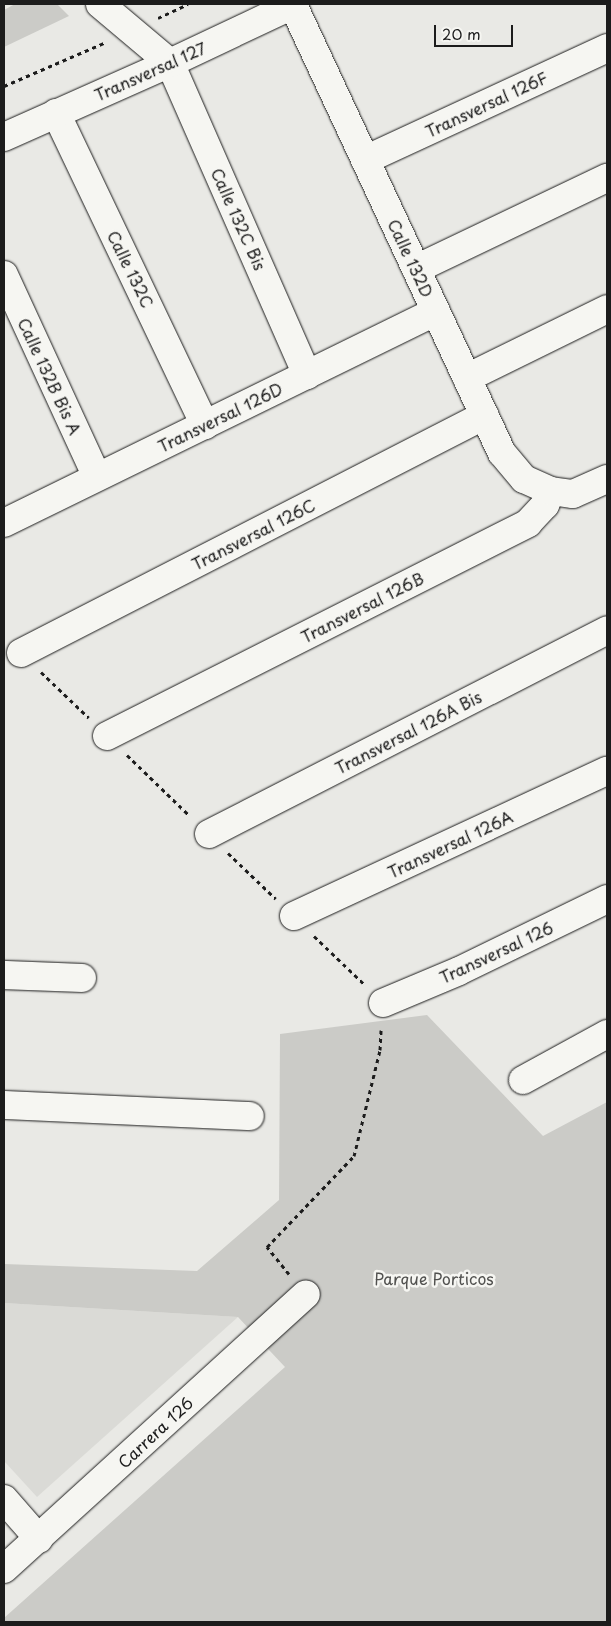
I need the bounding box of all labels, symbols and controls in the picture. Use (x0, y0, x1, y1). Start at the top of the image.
scale bar (436, 15, 515, 47)
text: 20 m (442, 22, 481, 45)
street label: Transversal 127 (91, 37, 209, 105)
street label: Transversal 126F (422, 67, 550, 141)
street label: Calle 132C Bis (208, 164, 270, 274)
street label: Calle 132D (384, 216, 438, 300)
street label: Calle 132C (104, 227, 158, 311)
street label: Calle 132B Bis A (14, 314, 86, 438)
street label: Transversal 126D (155, 379, 285, 455)
street label: Transversal 126C (188, 495, 318, 573)
street label: Transversal 126B (298, 568, 426, 646)
street label: Transversal 126A Bis (331, 686, 485, 778)
street label: Transversal 126A (384, 807, 516, 881)
street label: Transversal 126 (436, 917, 556, 987)
park label: Parque Porticos (374, 1268, 494, 1288)
street label: Carrera 126 (114, 1392, 196, 1472)

